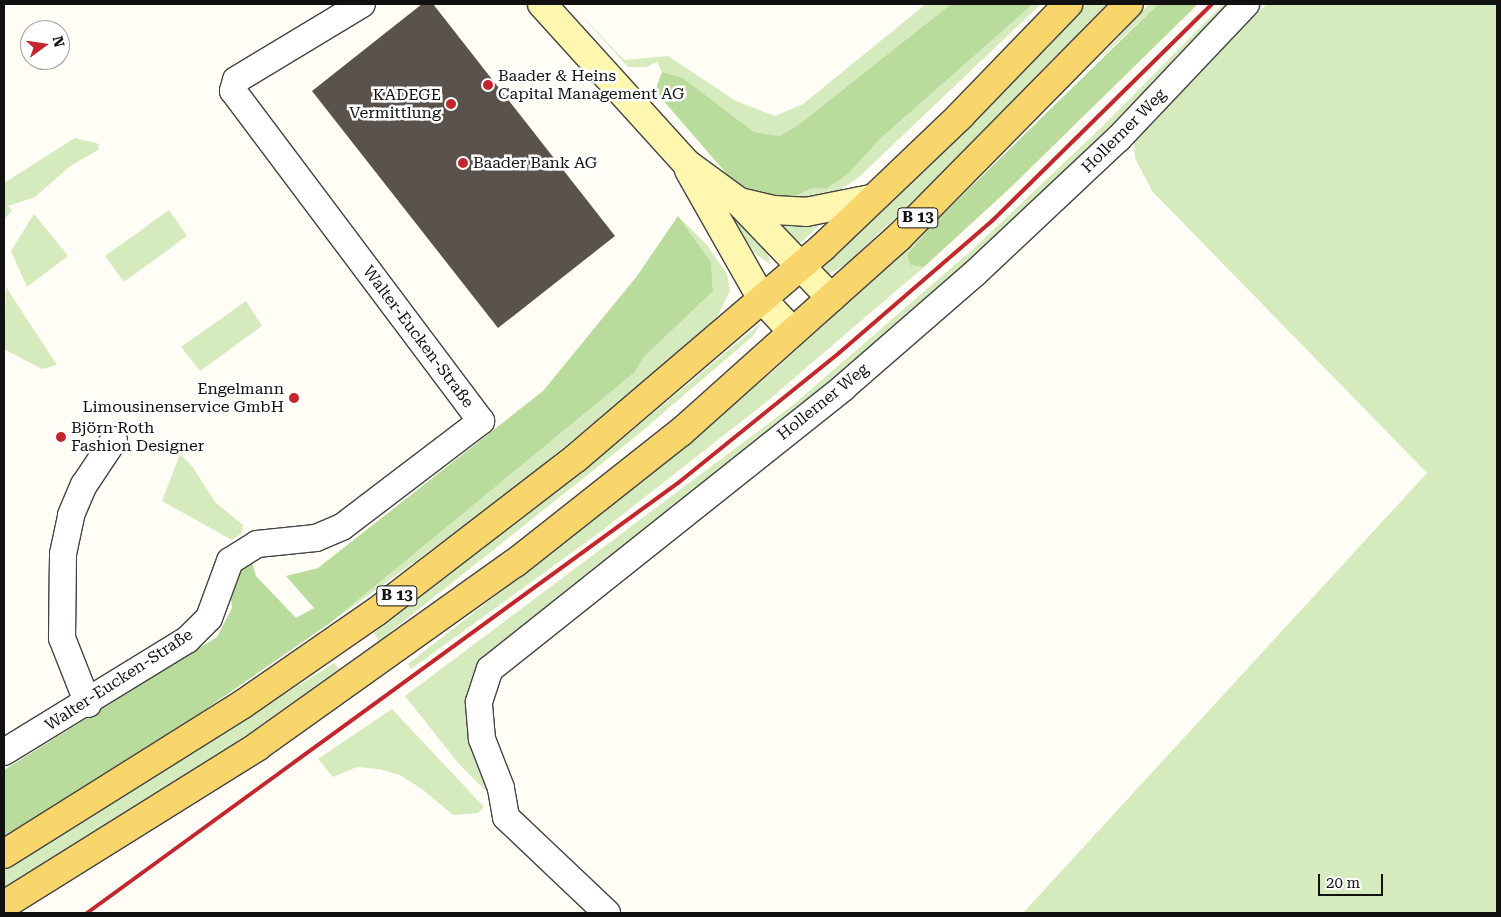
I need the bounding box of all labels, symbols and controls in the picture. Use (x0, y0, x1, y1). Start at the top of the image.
north arrow (20, 20, 70, 70)
text: N (50, 34, 68, 49)
place label: Baader & Heins Capital Management AG (498, 66, 684, 104)
marker: Baader & Heins Capital Management AG (482, 79, 494, 91)
place label: KADEGE Vermittlung (349, 85, 441, 123)
street label: Hollerner Weg (1078, 85, 1170, 177)
marker: KADEGE Vermittlung (445, 98, 457, 110)
place label: Baader Bank AG (473, 153, 597, 173)
marker: Baader Bank AG (457, 157, 469, 169)
road number: B 13 (897, 206, 939, 230)
street label: Walter-Eucken-Straße (359, 262, 477, 412)
street label: Hollerner Weg (774, 360, 872, 444)
place label: Engelmann Limousinenservice GmbH (83, 379, 284, 417)
marker: Engelmann Limousinenservice GmbH (288, 392, 300, 404)
place label: Björn Roth Fashion Designer (71, 418, 204, 456)
marker: Björn Roth Fashion Designer (55, 431, 67, 443)
road number: B 13 (376, 584, 418, 608)
street label: Walter-Eucken-Straße (42, 625, 196, 735)
scale bar (1321, 864, 1386, 896)
text: 20 m (1326, 874, 1360, 892)

